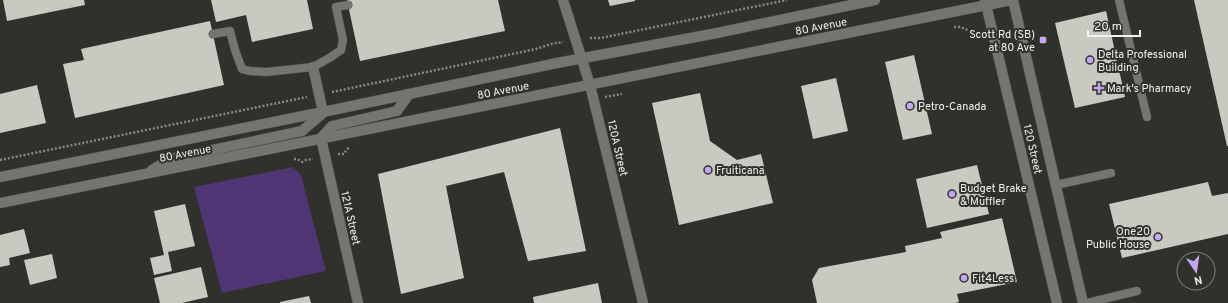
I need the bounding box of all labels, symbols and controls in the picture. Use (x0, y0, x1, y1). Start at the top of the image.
scale bar (1088, 12, 1140, 38)
street label: 80 Avenue (794, 15, 848, 39)
text: 20 m (1094, 19, 1122, 35)
place label: Scott Rd (SB) at 80 Ave (969, 28, 1035, 55)
marker: Scott Rd (SB) at 80 Ave (1038, 35, 1048, 45)
place label: Delta Professional Building (1098, 48, 1187, 75)
marker: Delta Professional Building (1085, 55, 1095, 65)
street label: 80 Avenue (476, 79, 530, 103)
place label: Mark's Pharmacy (1107, 82, 1192, 96)
marker: Mark's Pharmacy (1094, 83, 1104, 93)
place label: Petro-Canada (918, 100, 987, 114)
marker: Petro-Canada (905, 101, 915, 111)
street label: 120A Street (604, 119, 630, 178)
street label: 120 Street (1019, 123, 1045, 176)
street label: 80 Avenue (158, 142, 212, 166)
place label: Fruiticana (716, 164, 765, 178)
marker: Fruiticana (703, 165, 713, 175)
place label: Budget Brake & Muffler (960, 182, 1027, 209)
marker: Budget Brake & Muffler (947, 189, 957, 199)
street label: 121A Street (337, 190, 363, 246)
place label: One20 Public House (1086, 225, 1150, 252)
marker: One20 Public House (1153, 232, 1163, 242)
north arrow (1176, 251, 1216, 291)
place label: Fit4Less (972, 272, 1014, 286)
text: N (1193, 272, 1203, 287)
marker: Fit4Less (959, 273, 969, 283)

